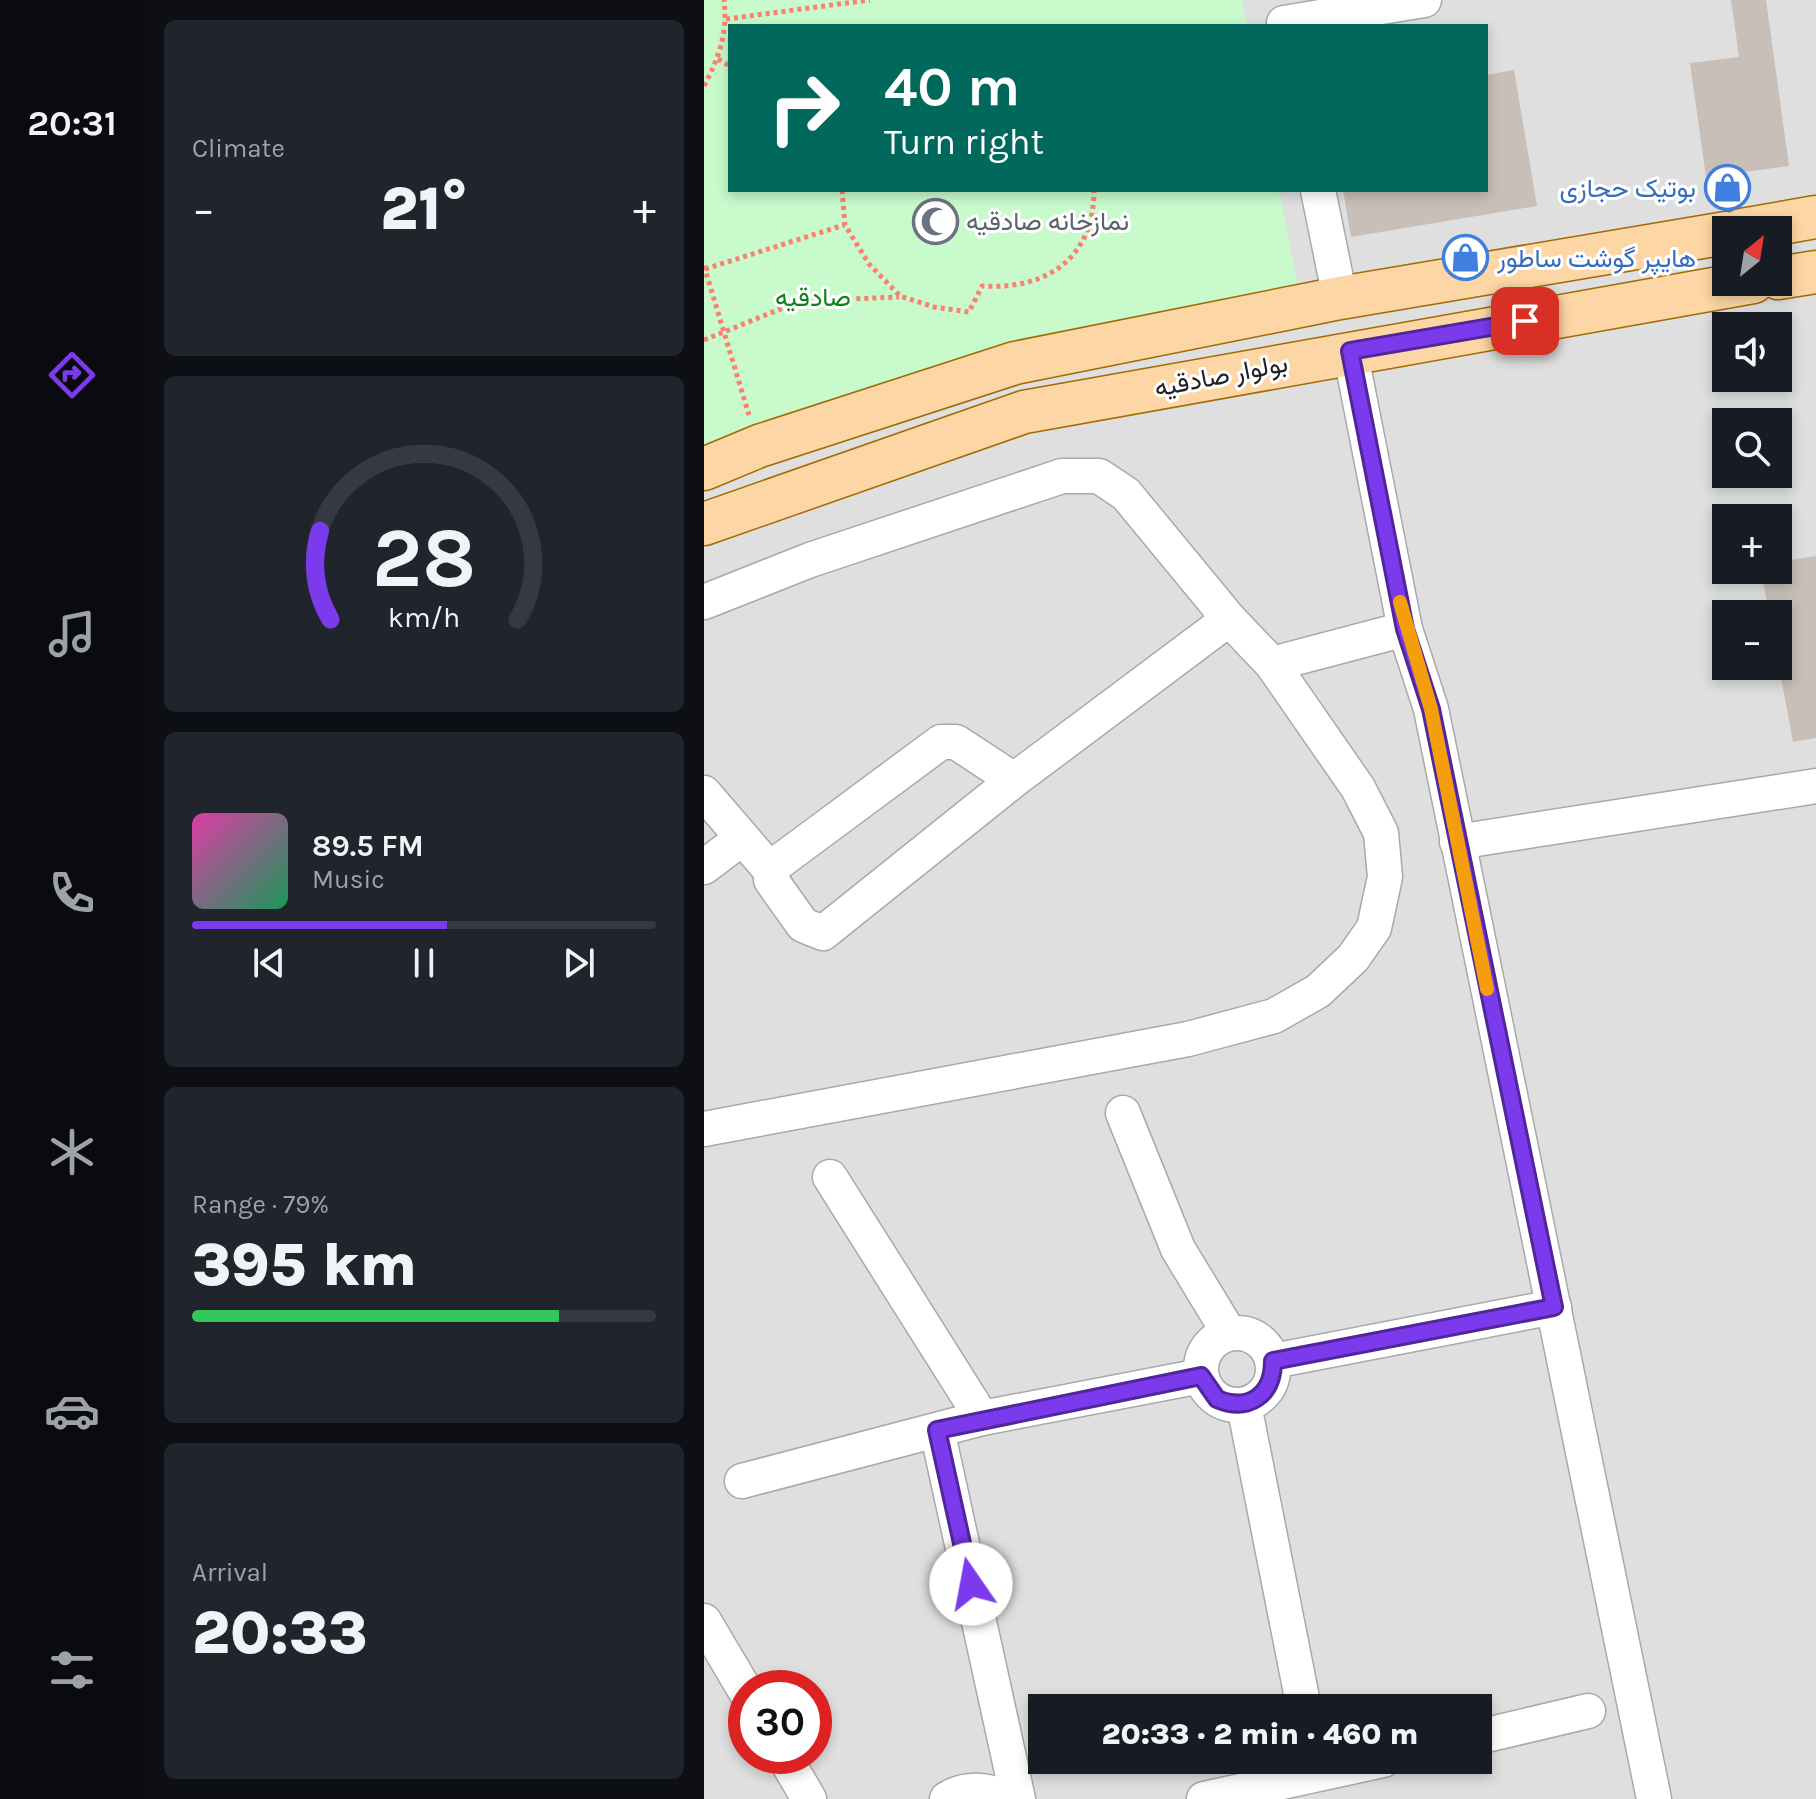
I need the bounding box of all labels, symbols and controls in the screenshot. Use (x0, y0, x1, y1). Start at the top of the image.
text: 40 m (884, 54, 1020, 119)
icon: right (752, 56, 856, 160)
text: 20:31 (27, 102, 117, 144)
text: Turn right (884, 121, 1044, 163)
text: Climate (192, 133, 285, 164)
shop icon: بوتیک حجازی (1703, 164, 1751, 212)
place label: بوتیک حجازی (1560, 173, 1696, 204)
text: 21° (380, 174, 468, 244)
text: − (192, 184, 215, 235)
text: + (633, 184, 656, 235)
mosque icon: نمازخانه صادقیه (911, 197, 959, 245)
place label: نمازخانه صادقیه (966, 206, 1129, 237)
north arrow (1712, 216, 1792, 296)
map controls (1712, 216, 1792, 680)
shop icon: هایپر گوشت ساطور (1442, 234, 1490, 282)
place label: هایپر گوشت ساطور (1496, 243, 1696, 276)
park label: صادقیه (775, 282, 851, 313)
pin (1491, 287, 1559, 355)
icon: arrive (1503, 299, 1547, 343)
button: sound (1712, 312, 1792, 392)
icon: directions (44, 347, 100, 403)
street label: بولوار صادقیه (1152, 347, 1290, 404)
button: search (1712, 408, 1792, 488)
button: + (1712, 504, 1792, 584)
text: 28 (372, 509, 476, 606)
button: − (1712, 600, 1792, 680)
text: km/h (388, 601, 460, 634)
icon: music (44, 606, 100, 662)
text: 89.5 FM (312, 828, 424, 864)
text: Music (312, 864, 385, 895)
icon: phone (44, 865, 100, 921)
icon: previous (247, 941, 291, 985)
icon: pause (402, 941, 446, 985)
icon: next (557, 941, 601, 985)
icon: climate (44, 1124, 100, 1180)
text: Range · 79% (192, 1189, 329, 1220)
text: 395 km (192, 1230, 417, 1300)
icon: car (44, 1383, 100, 1439)
position arrow (929, 1542, 1013, 1626)
text: Arrival (192, 1557, 268, 1588)
text: 20:33 (192, 1598, 368, 1668)
icon: filters (44, 1642, 100, 1698)
speed limit sign: 30 (728, 1670, 832, 1774)
text: 20:33 · 2 min · 460 m (1102, 1716, 1418, 1752)

